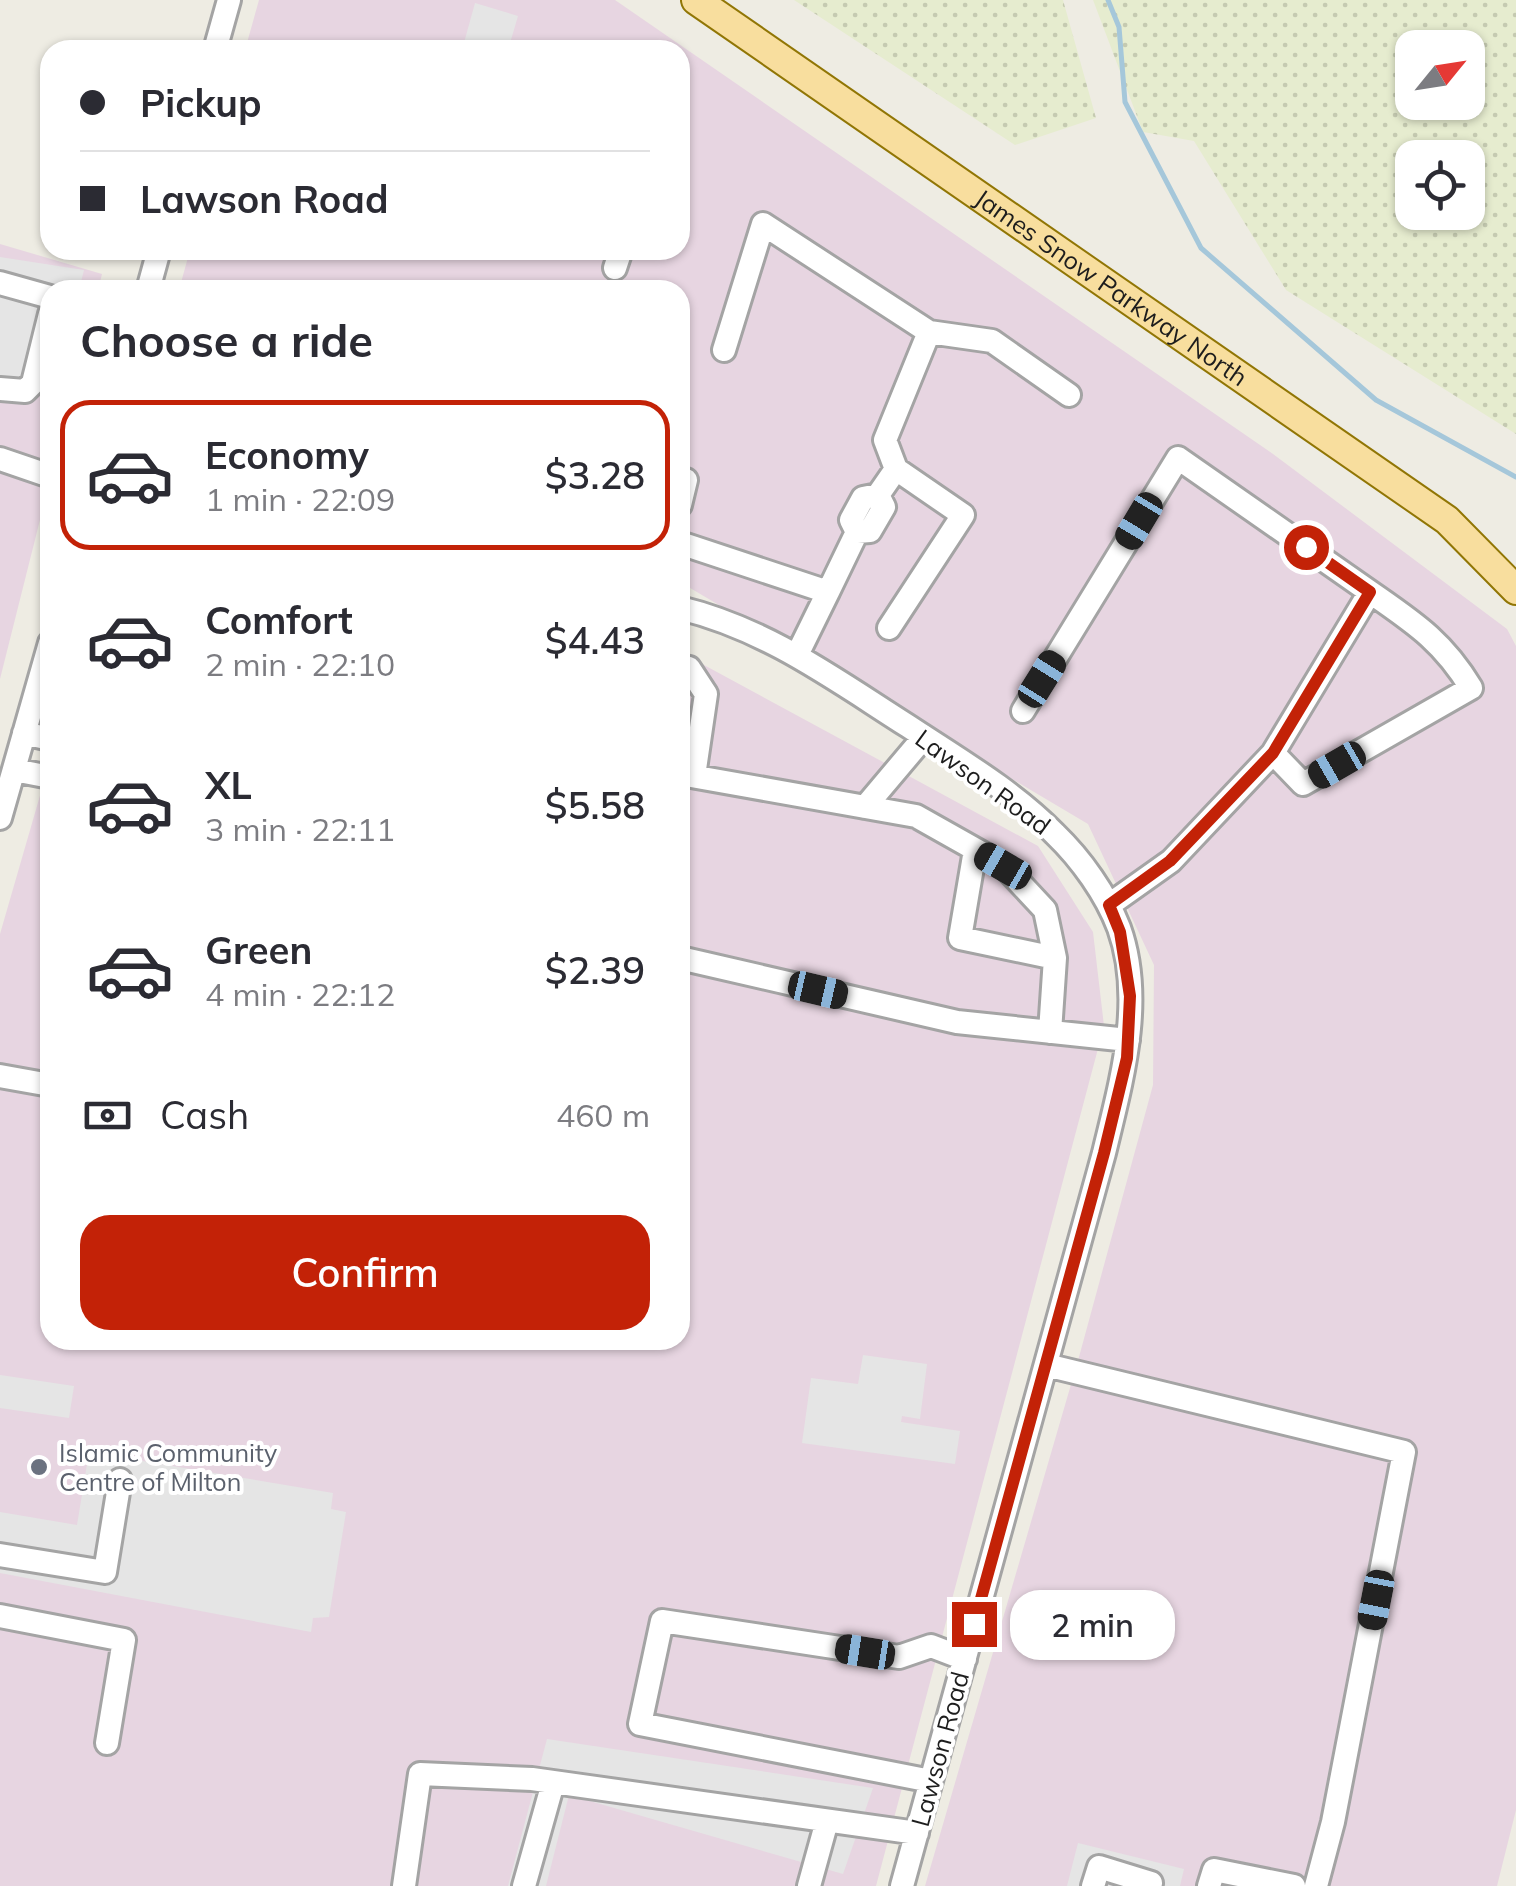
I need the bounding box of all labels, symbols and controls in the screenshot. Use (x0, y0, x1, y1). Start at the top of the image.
north arrow (1395, 30, 1485, 120)
map controls (1395, 30, 1485, 230)
text: Pickup (140, 79, 262, 127)
button: locate (1395, 140, 1485, 230)
text: Lawson Road (140, 175, 388, 223)
street label: James Snow Parkway North (969, 182, 1254, 392)
text: Choose a ride (80, 312, 373, 368)
icon: car (85, 430, 175, 520)
text: Economy (205, 431, 369, 479)
text: $3.28 (545, 451, 645, 499)
text: 1 min · 22:09 (205, 479, 395, 519)
car (1111, 488, 1167, 554)
route start (1284, 525, 1329, 570)
icon: car (85, 595, 175, 685)
text: Comfort (205, 596, 353, 644)
text: $4.43 (545, 616, 645, 664)
text: 2 min · 22:10 (205, 644, 395, 684)
car (1013, 646, 1071, 712)
street label: Lawson Road (910, 722, 1057, 841)
car (1304, 737, 1370, 793)
icon: car (85, 760, 175, 850)
text: XL (205, 761, 252, 809)
text: $5.58 (545, 781, 645, 829)
text: 3 min · 22:11 (205, 809, 395, 849)
car (970, 838, 1036, 894)
icon: car (85, 925, 175, 1015)
text: Green (205, 926, 312, 974)
text: $2.39 (545, 946, 645, 994)
car (785, 969, 851, 1011)
text: 4 min · 22:12 (205, 974, 395, 1014)
icon: cash (80, 1088, 135, 1143)
text: Cash (160, 1091, 249, 1139)
text: 460 m (556, 1095, 650, 1135)
button: Confirm (80, 1215, 650, 1330)
place label: Islamic Community Centre of Milton (59, 1437, 277, 1497)
marker: Islamic Community Centre of Milton (28, 1456, 50, 1478)
car (1356, 1568, 1396, 1632)
callout: 2 min (1009, 1589, 1174, 1659)
route end (952, 1602, 997, 1647)
text: 2 min (1051, 1605, 1134, 1645)
car (833, 1632, 897, 1672)
street label: Lawson Road (904, 1668, 975, 1830)

